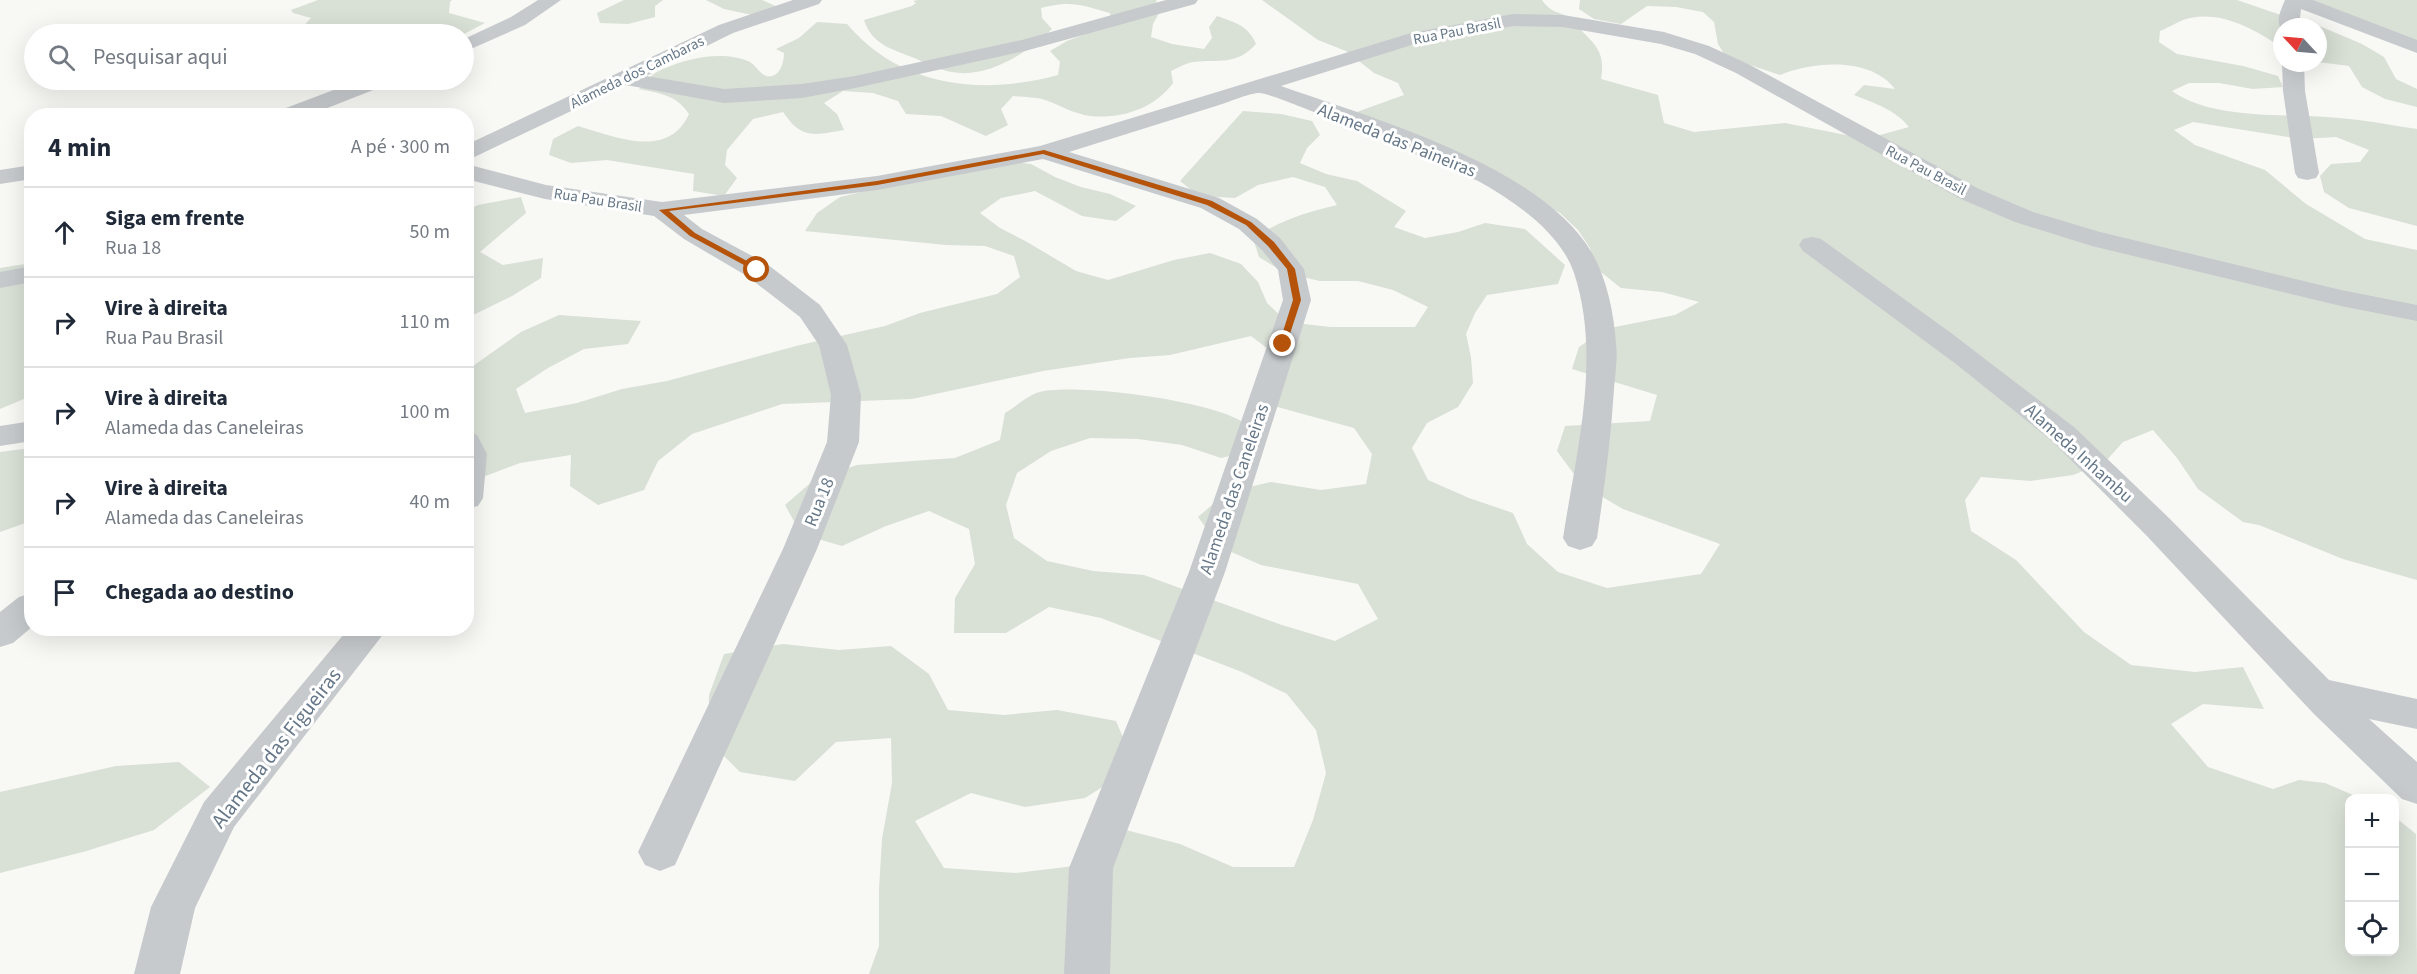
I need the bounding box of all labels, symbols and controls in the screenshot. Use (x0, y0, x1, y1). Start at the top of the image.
street label: Rua Pau Brasil (1411, 13, 1503, 50)
north arrow (2273, 18, 2327, 72)
search box (24, 24, 474, 90)
street label: Alameda dos Cambaras (567, 31, 708, 114)
icon: search (45, 41, 78, 74)
text: Pesquisar aqui (93, 41, 228, 73)
street label: Alameda das Paineiras (1314, 97, 1480, 184)
text: 4 min (48, 129, 111, 166)
text: A pé · 300 m (351, 133, 450, 161)
street label: Rua Pau Brasil (1882, 140, 1970, 201)
street label: Rua Pau Brasil (552, 183, 644, 218)
text: Siga em frente (105, 202, 245, 234)
icon: ahead (48, 216, 81, 249)
text: 50 m (410, 218, 450, 246)
text: Rua 18 (105, 234, 161, 262)
route start (743, 256, 769, 282)
text: Vire à direita (105, 292, 228, 324)
icon: right (48, 306, 81, 339)
text: 110 m (400, 308, 450, 336)
text: Rua Pau Brasil (105, 324, 223, 352)
route end (1269, 330, 1295, 356)
text: Vire à direita (105, 382, 228, 414)
icon: right (48, 396, 81, 429)
text: 100 m (400, 398, 450, 426)
street label: Alameda Inhambu (2019, 398, 2138, 509)
street label: Alameda das Caneleiras (1194, 401, 1275, 578)
text: Alameda das Caneleiras (105, 414, 304, 442)
text: Vire à direita (105, 472, 228, 504)
street label: Rua 18 (798, 474, 841, 530)
icon: right (48, 486, 81, 519)
text: 40 m (410, 488, 450, 516)
text: Alameda das Caneleiras (105, 504, 304, 532)
icon: arrive (48, 576, 81, 609)
text: Chegada ao destino (105, 576, 294, 608)
street label: Alameda das Figueiras (204, 661, 348, 835)
map controls (2345, 794, 2399, 956)
button: + (2345, 794, 2399, 848)
button: − (2345, 848, 2399, 902)
button: locate (2345, 902, 2399, 956)

